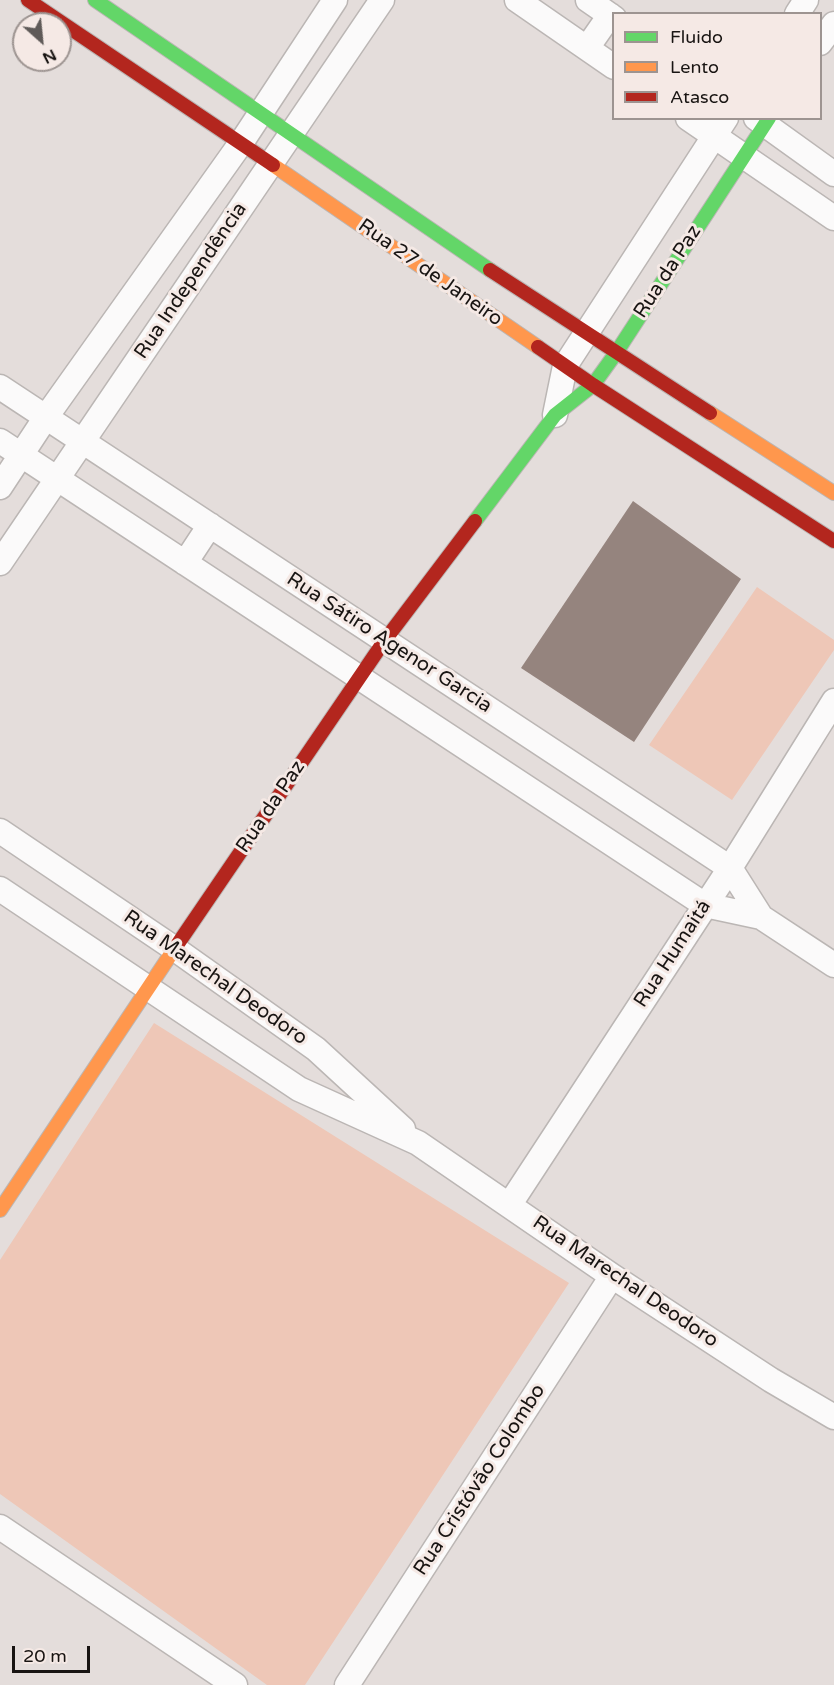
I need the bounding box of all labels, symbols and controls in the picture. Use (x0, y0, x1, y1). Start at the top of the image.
north arrow (12, 12, 72, 72)
legend (612, 12, 822, 120)
text: Fluido (670, 26, 723, 48)
text: N (39, 44, 60, 68)
text: Lento (670, 56, 719, 78)
text: Atasco (670, 86, 729, 108)
street label: Rua Independência (130, 198, 252, 364)
street label: Rua 27 de Janeiro (353, 214, 507, 332)
street label: Rua da Paz (629, 221, 707, 323)
street label: Rua Sátiro Agenor Garcia (282, 568, 496, 718)
street label: Rua da Paz (231, 756, 311, 858)
street label: Rua Humaitá (629, 896, 717, 1012)
street label: Rua Marechal Deodoro (119, 905, 311, 1051)
street label: Rua Marechal Deodoro (528, 1211, 722, 1353)
street label: Rua Cristóvão Colombo (409, 1380, 551, 1580)
scale bar (15, 1634, 93, 1672)
text: 20 m (23, 1645, 67, 1667)

